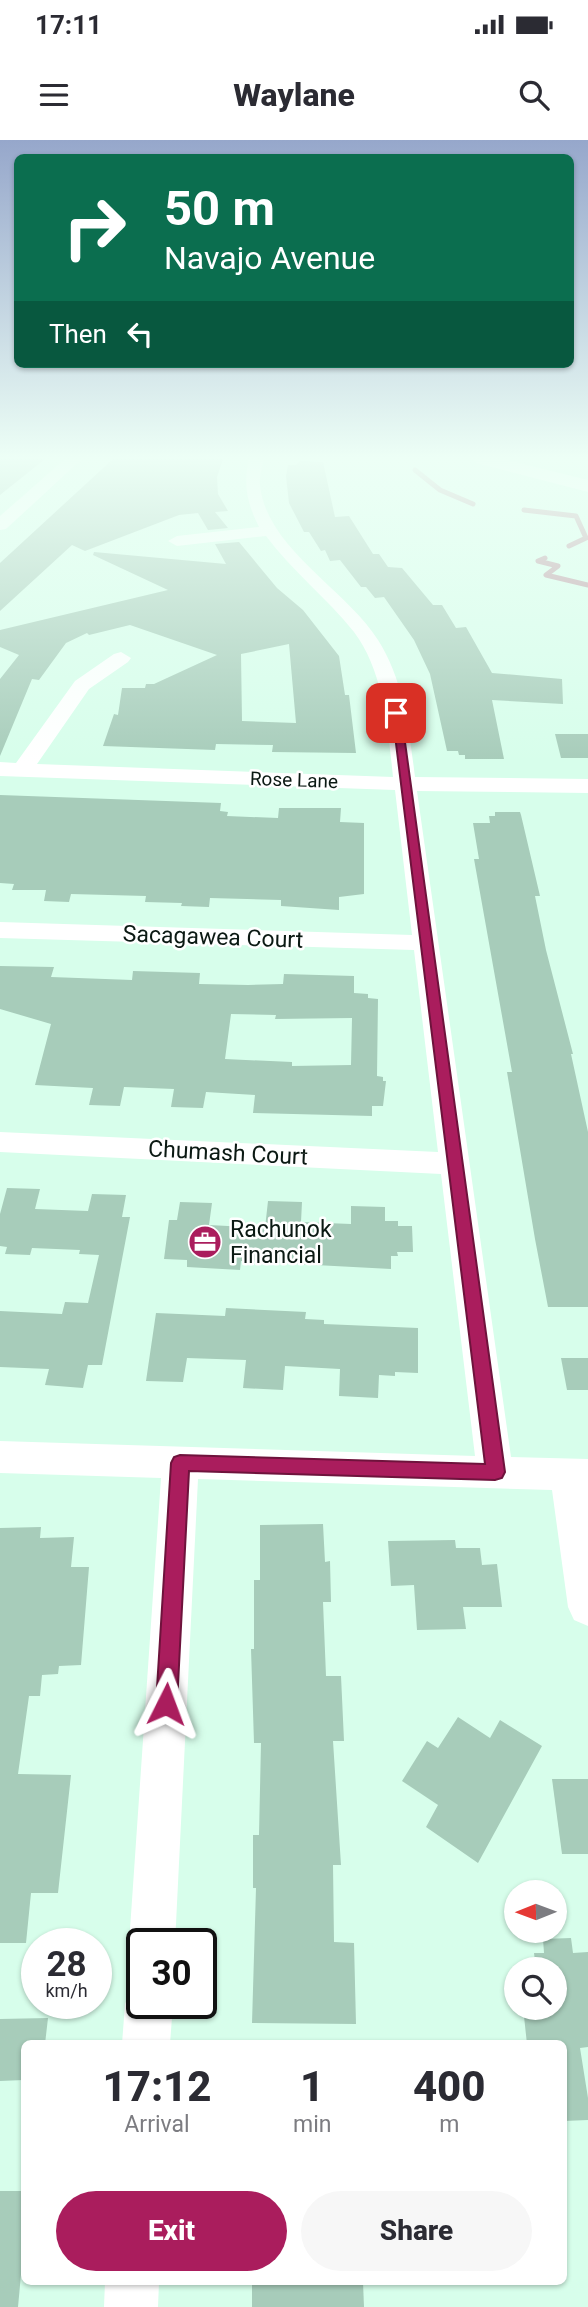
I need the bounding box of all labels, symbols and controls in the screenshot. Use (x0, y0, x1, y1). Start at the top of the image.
text: 17:11 (35, 10, 102, 40)
icon: menu (35, 76, 73, 114)
text: Waylane (233, 76, 355, 114)
icon: search (515, 76, 553, 114)
text: 50 m (164, 180, 275, 237)
icon: right (49, 182, 140, 273)
text: Navajo Avenue (164, 239, 375, 277)
icon: left (121, 315, 159, 353)
text: Then (49, 319, 107, 349)
pin (366, 683, 426, 743)
icon: arrive (377, 694, 415, 732)
street label: Rose Lane (249, 767, 339, 793)
street label: Sacagawea Court (122, 920, 304, 954)
street label: Chumash Court (147, 1135, 309, 1171)
place label: Rachunok Financial (230, 1216, 332, 1269)
office icon: Rachunok Financial (186, 1223, 224, 1261)
position arrow (129, 1667, 203, 1741)
north arrow (504, 1880, 567, 1942)
map controls (504, 1880, 567, 2020)
speed limit sign: 30 (126, 1928, 217, 2019)
text: 28 (46, 1944, 87, 1985)
button: search (504, 1957, 567, 2020)
text: km/h (45, 1980, 88, 2001)
text: 17:12 (102, 2062, 212, 2111)
text: 1 (300, 2062, 324, 2111)
text: 400 (413, 2062, 486, 2111)
text: Arrival (124, 2111, 190, 2138)
text: min (293, 2111, 331, 2138)
text: m (439, 2111, 459, 2138)
button: Exit (56, 2191, 287, 2271)
button: Share (301, 2191, 532, 2271)

